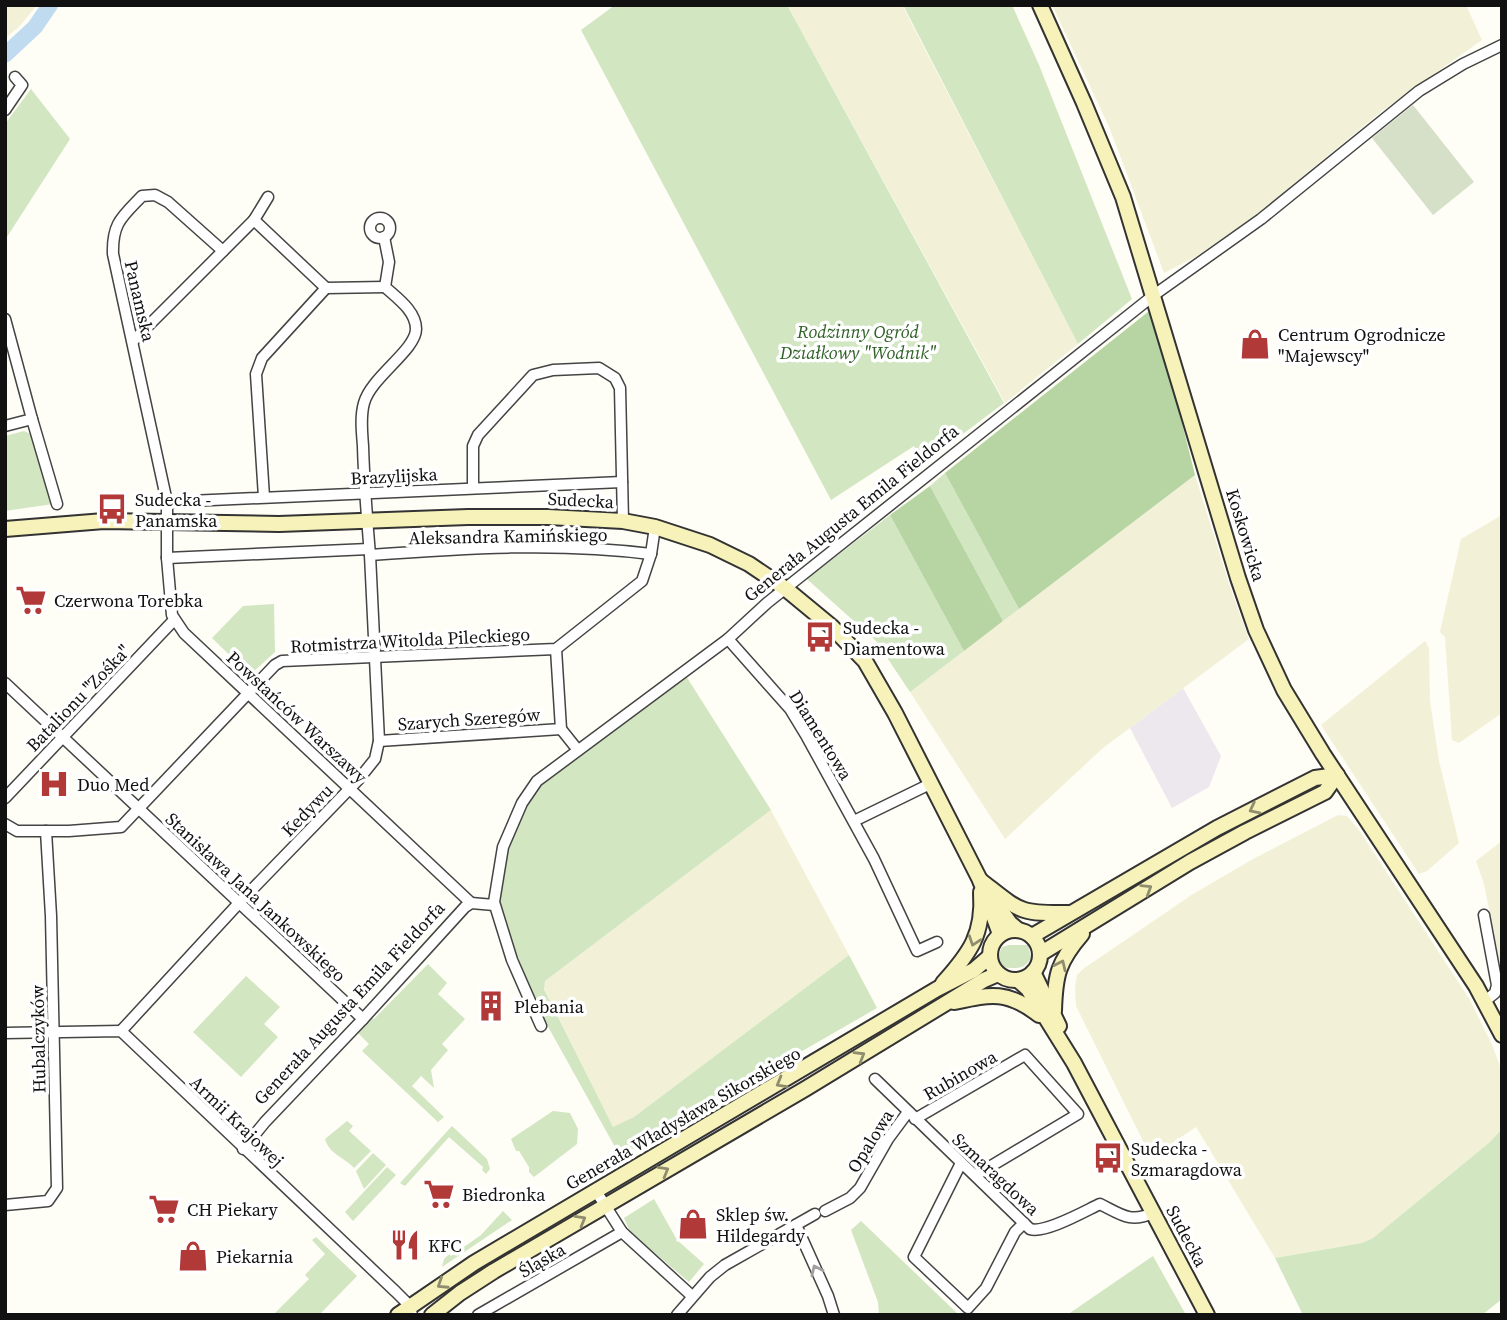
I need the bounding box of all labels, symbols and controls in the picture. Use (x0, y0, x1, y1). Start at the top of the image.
street label: Panamska (119, 258, 162, 345)
park label: Rodzinny Ogród Działkowy "Wodnik" (779, 319, 937, 365)
place label: Centrum Ogrodnicze "Majewscy" (1278, 322, 1446, 368)
shop icon: Centrum Ogrodnicze "Majewscy" (1238, 327, 1272, 361)
street label: Generała Augusta Emila Fieldorfa (738, 418, 964, 608)
street label: Brazylijska (350, 461, 439, 491)
street label: Sudecka (547, 486, 616, 514)
street label: Koskowicka (1220, 486, 1272, 585)
place label: Sudecka - Panamska (135, 487, 218, 533)
bus stop icon: Sudecka - Panamska (95, 492, 129, 526)
street label: Aleksandra Kamińskiego (408, 522, 608, 550)
supermarket icon: Czerwona Torebka (14, 583, 48, 617)
place label: Czerwona Torebka (54, 588, 204, 613)
place label: Sudecka - Diamentowa (843, 615, 946, 661)
bus stop icon: Sudecka - Diamentowa (803, 620, 837, 654)
street label: Rotmistrza Witolda Pileckiego (289, 621, 531, 659)
street label: Batalionu "Zośka" (20, 639, 136, 757)
street label: Powstańców Warszawy (221, 645, 373, 789)
street label: Diamentowa (783, 685, 859, 785)
street label: Szarych Szeregów (397, 702, 541, 736)
hospital icon: Duo Med (37, 767, 71, 801)
place label: Duo Med (77, 772, 149, 797)
street label: Kedywu (276, 778, 338, 842)
one-way arrow (1249, 800, 1262, 814)
street label: Stanisława Jana Jankowskiego (160, 807, 352, 988)
one-way arrow (1140, 884, 1153, 897)
street label: Generała Augusta Emila Fieldorfa (248, 895, 451, 1110)
one-way arrow (968, 934, 982, 946)
one-way arrow (1053, 960, 1067, 972)
street label: Hubalczyków (25, 984, 51, 1093)
building icon: Plebania (474, 989, 508, 1023)
place label: Plebania (514, 994, 585, 1019)
street label: Generała Władysława Sikorskiego (561, 1040, 805, 1196)
street label: Rubinowa (919, 1043, 1002, 1106)
one-way arrow (853, 1051, 866, 1064)
street label: Armii Krajowej (185, 1070, 289, 1172)
one-way arrow (775, 1075, 788, 1088)
street label: Opalowa (841, 1104, 900, 1177)
street label: Szmaragdowa (947, 1127, 1046, 1222)
place label: Sudecka - Szmaragdowa (1131, 1136, 1243, 1182)
bus stop icon: Sudecka - Szmaragdowa (1091, 1141, 1125, 1175)
one-way arrow (657, 1166, 669, 1179)
supermarket icon: Biedronka (422, 1177, 456, 1211)
place label: Biedronka (462, 1182, 546, 1207)
supermarket icon: CH Piekary (147, 1192, 181, 1226)
place label: CH Piekary (187, 1197, 279, 1222)
street label: Sudecka (1160, 1201, 1214, 1272)
place label: Sklep św. Hildegardy (716, 1202, 806, 1248)
shop icon: Sklep św. Hildegardy (676, 1207, 710, 1241)
one-way arrow (573, 1215, 586, 1228)
restaurant icon: KFC (388, 1228, 422, 1262)
place label: KFC (428, 1233, 462, 1258)
street label: Śląska (514, 1236, 571, 1283)
shop icon: Piekarnia (176, 1239, 210, 1273)
place label: Piekarnia (216, 1244, 294, 1269)
one-way arrow (810, 1265, 824, 1277)
one-way arrow (437, 1276, 450, 1288)

